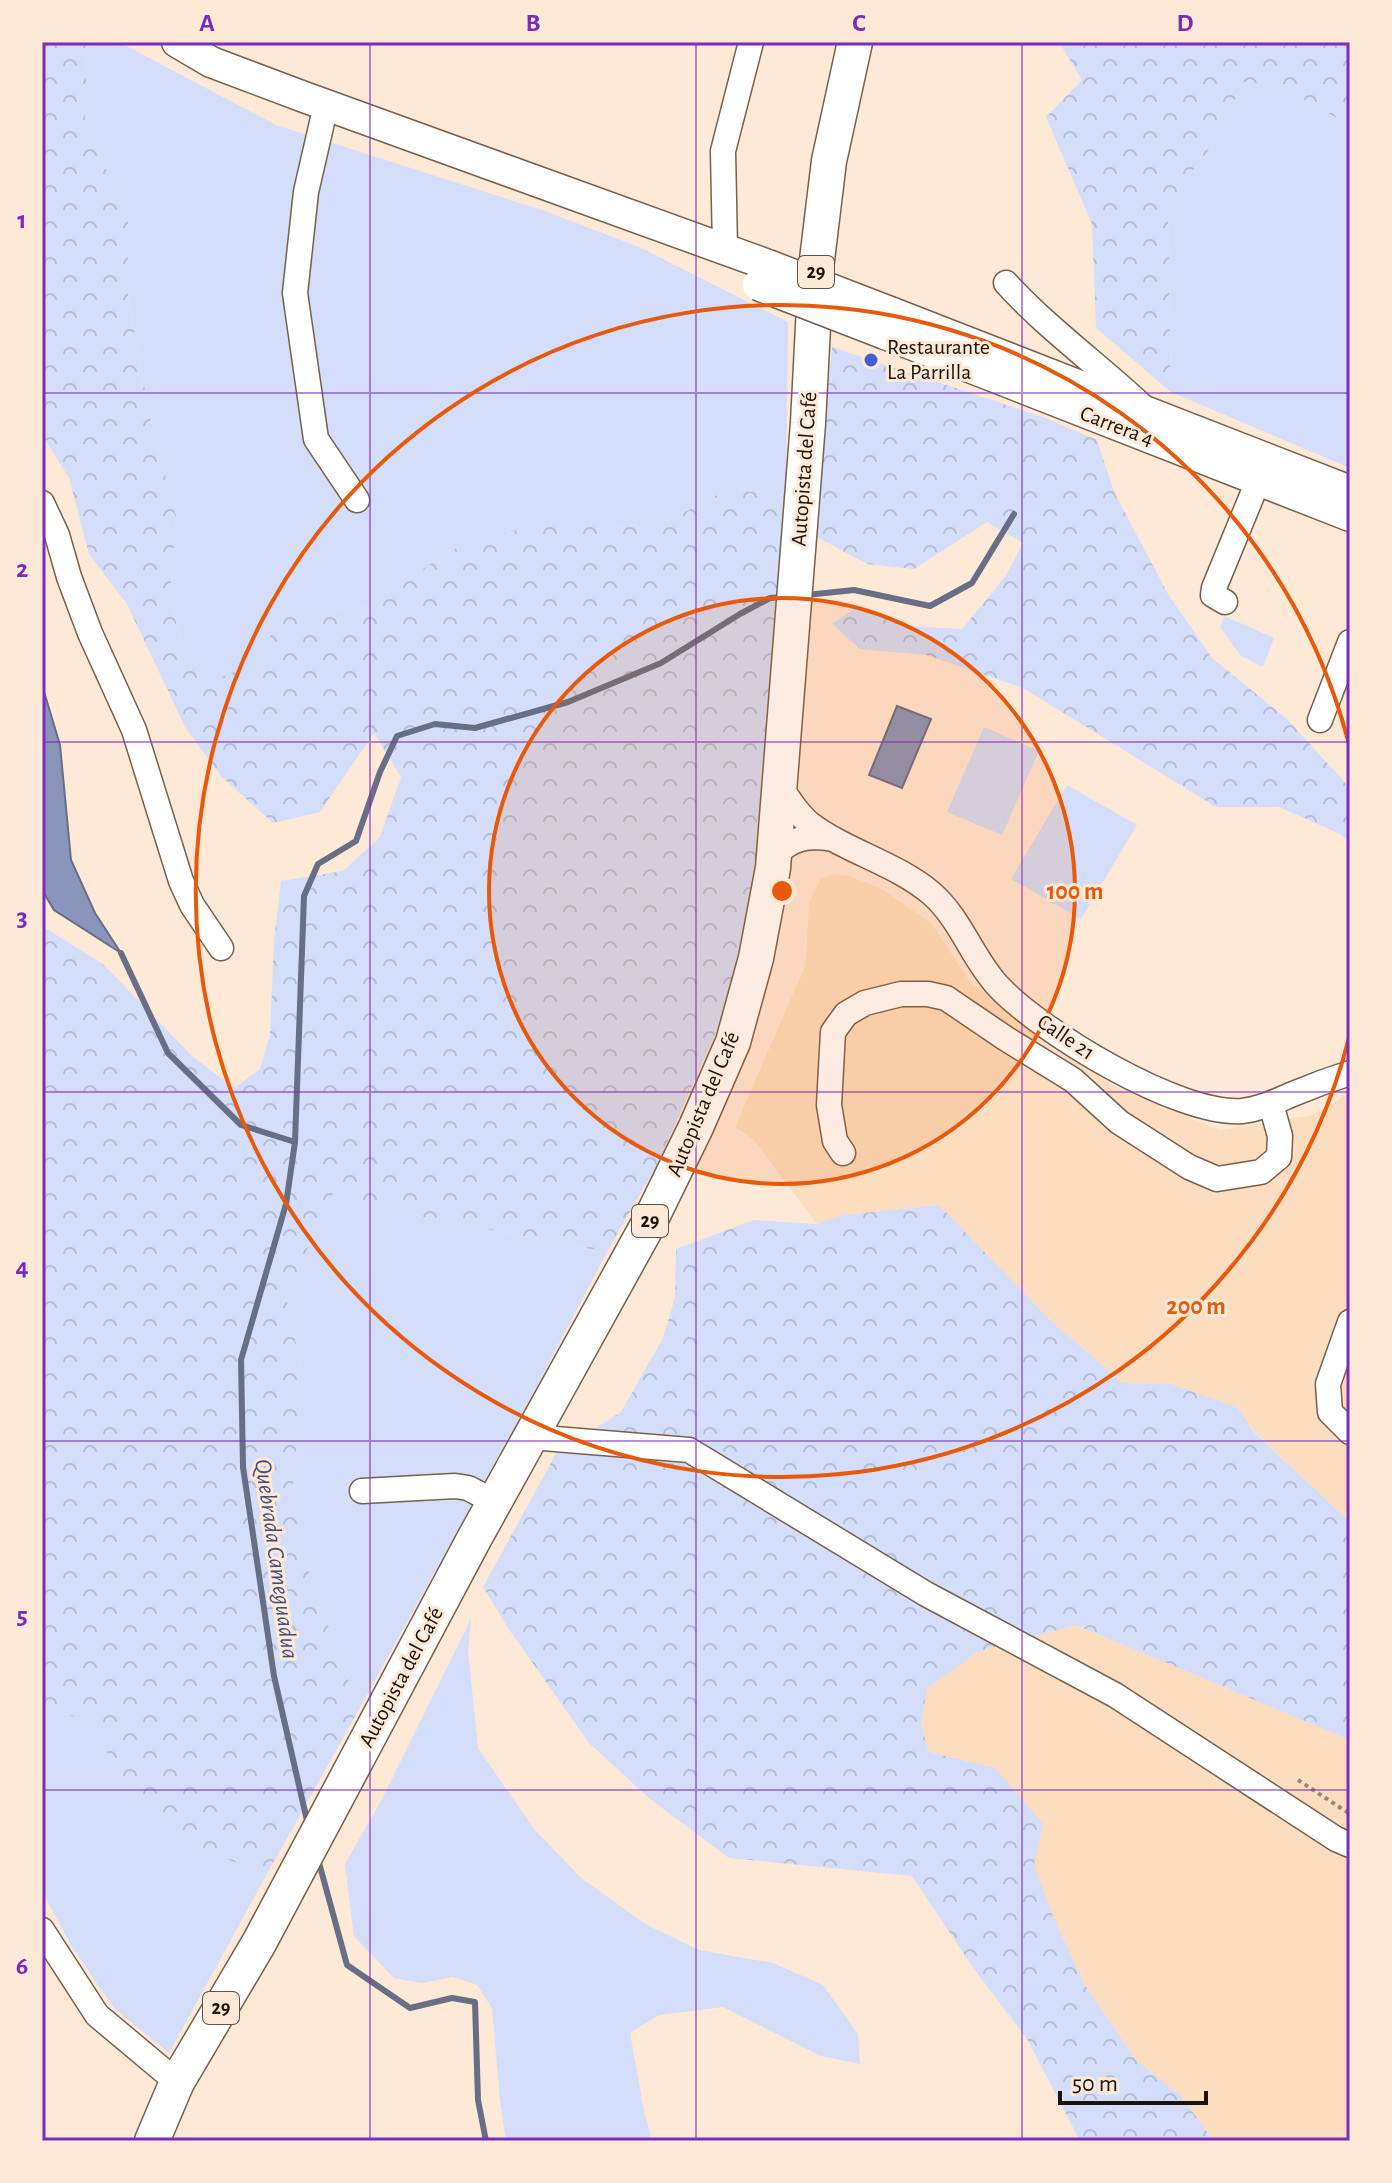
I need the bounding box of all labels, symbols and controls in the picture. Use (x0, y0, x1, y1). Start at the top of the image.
text: A (199, 10, 215, 36)
text: B (525, 10, 541, 36)
text: C (852, 10, 866, 36)
text: D (1176, 10, 1194, 36)
text: 1 (17, 207, 27, 233)
road number: 29 (798, 256, 834, 288)
place label: Restaurante La Parrilla (887, 336, 990, 383)
marker: Restaurante La Parrilla (862, 351, 880, 369)
street label: Autopista del Café (788, 391, 820, 547)
street label: Carrera 4 (1077, 402, 1157, 450)
text: 2 (16, 556, 28, 582)
centre of rings (768, 877, 796, 905)
text: 100 m (1047, 880, 1103, 904)
text: 3 (16, 905, 28, 931)
street label: Calle 21 (1033, 1010, 1099, 1064)
street label: Autopista del Café (663, 1028, 743, 1180)
road number: 29 (632, 1205, 668, 1237)
text: 4 (15, 1254, 29, 1280)
text: 200 m (1166, 1295, 1226, 1319)
water label: Quebrada Cameguadua (250, 1457, 302, 1661)
text: 5 (16, 1603, 28, 1629)
street label: Autopista del Café (355, 1603, 447, 1751)
text: 6 (16, 1953, 28, 1979)
road number: 29 (203, 1992, 239, 2024)
scale bar (1060, 2055, 1206, 2105)
text: 50 m (1072, 2072, 1118, 2096)

